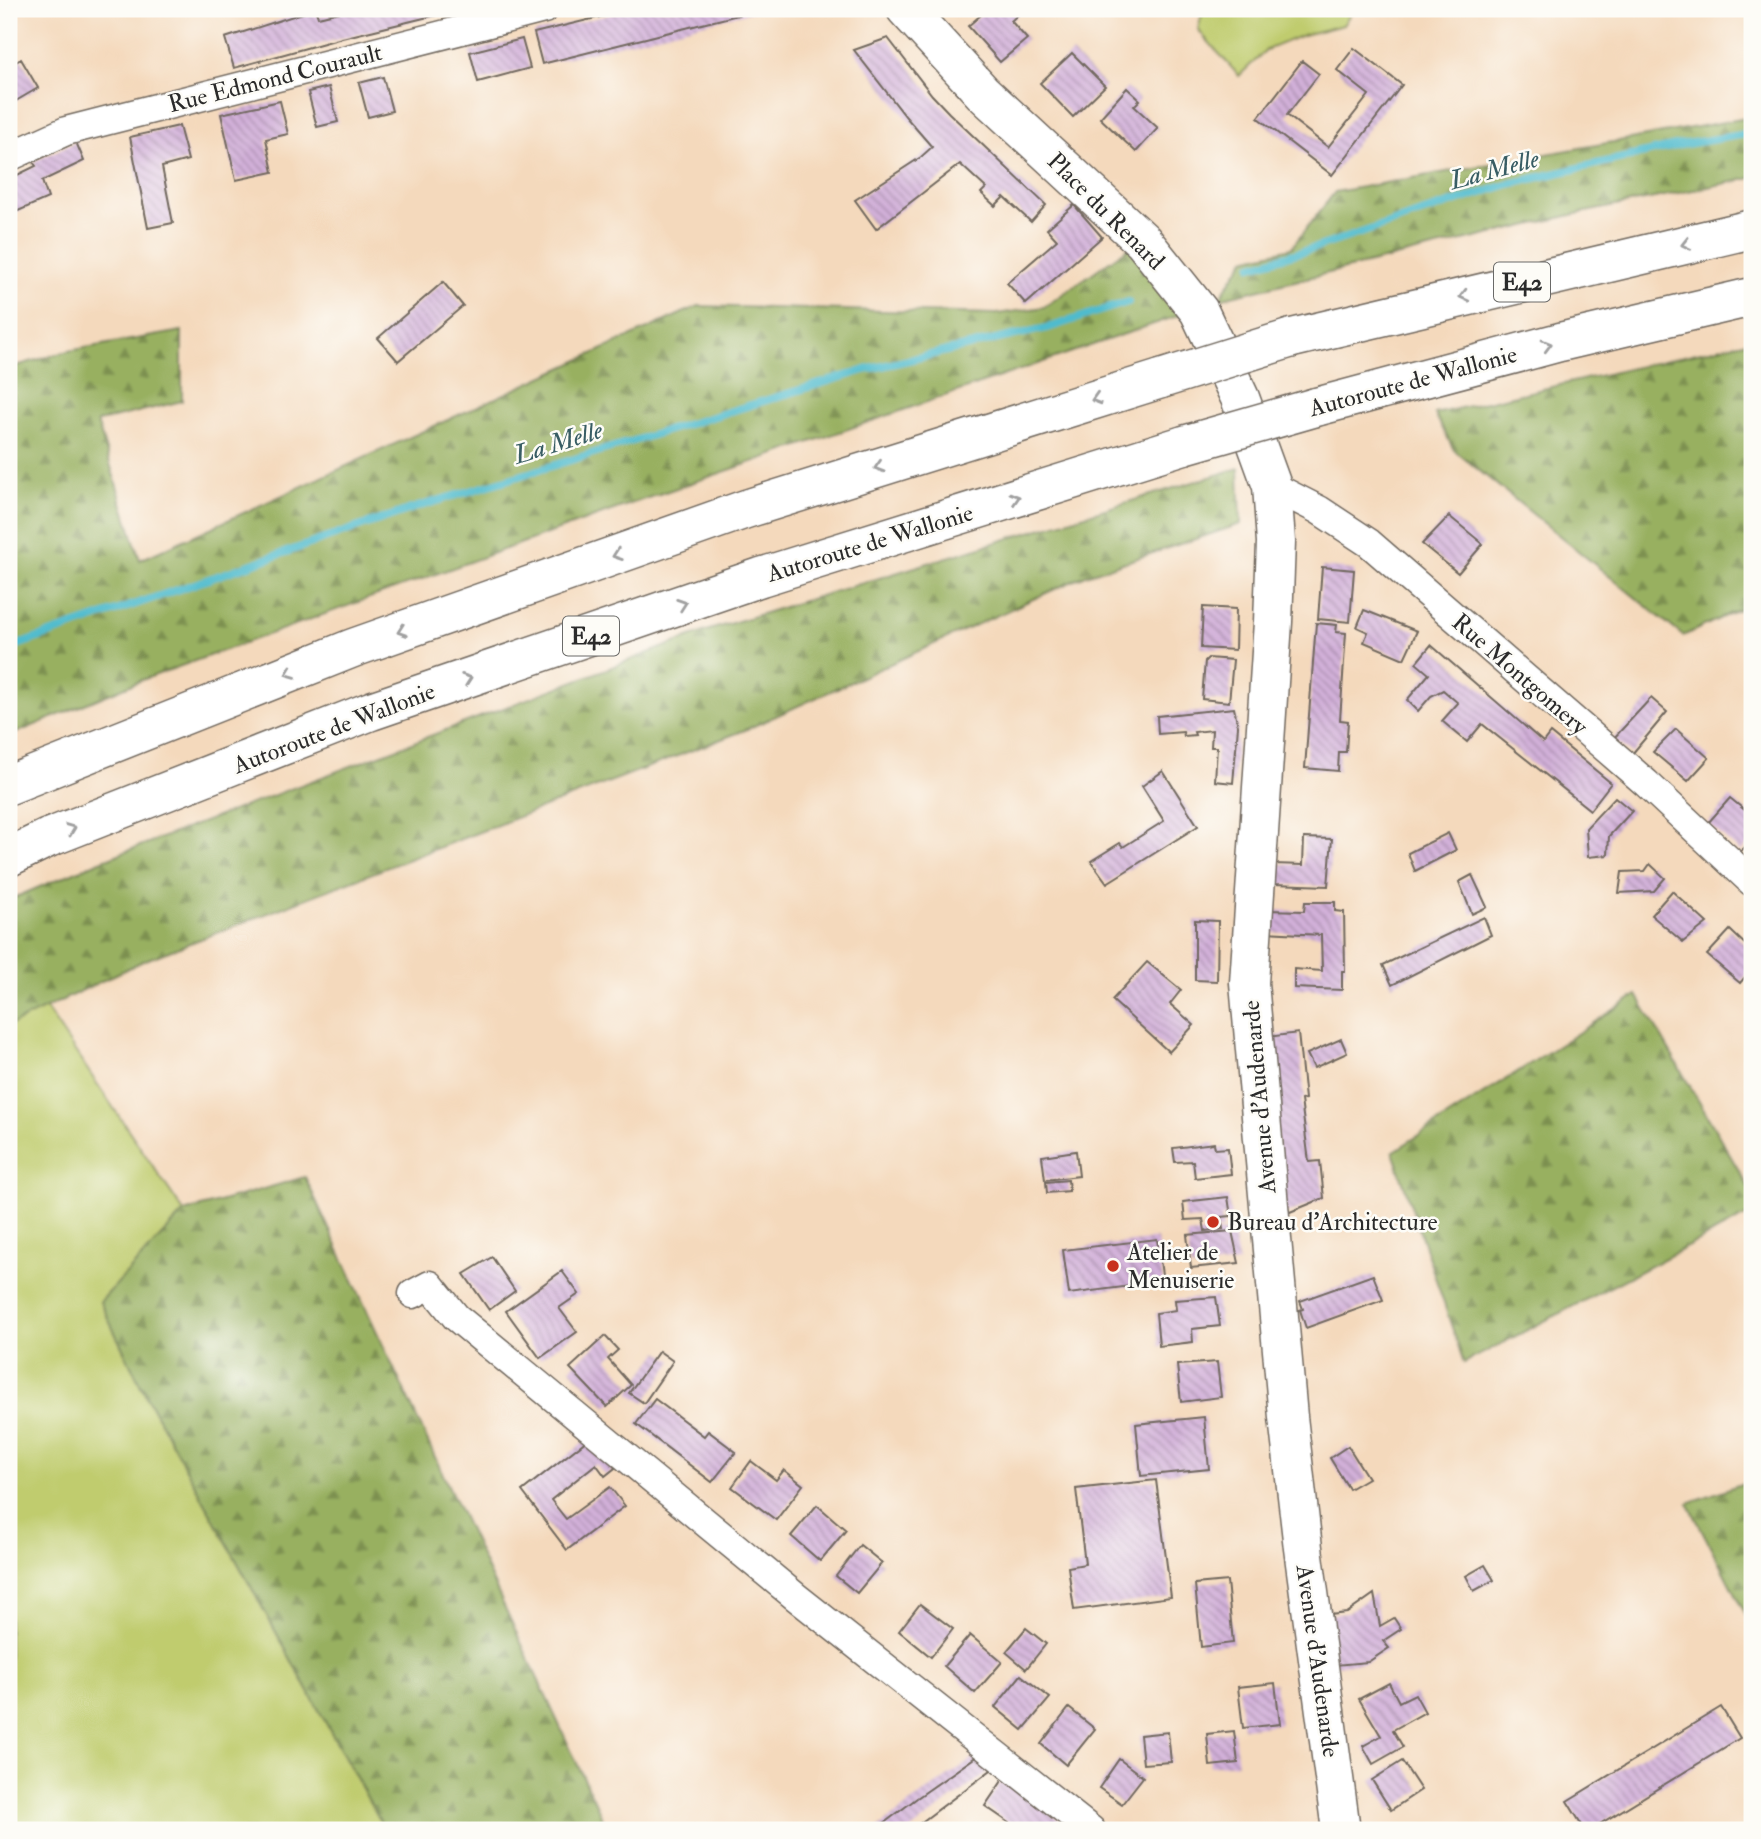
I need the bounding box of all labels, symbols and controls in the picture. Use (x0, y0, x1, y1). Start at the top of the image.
street label: Rue Edmond Courault (165, 37, 385, 120)
water label: La Melle (1445, 143, 1543, 197)
street label: Place du Renard (1040, 146, 1171, 277)
one-way arrow (1680, 236, 1692, 251)
road number: E42 (1494, 262, 1550, 302)
one-way arrow (1458, 288, 1470, 303)
street label: Autoroute de Wallonie (1305, 339, 1520, 424)
one-way arrow (1541, 339, 1553, 353)
one-way arrow (1090, 391, 1102, 405)
water label: La Melle (509, 414, 607, 472)
one-way arrow (873, 459, 885, 474)
one-way arrow (1009, 491, 1021, 506)
street label: Autoroute de Wallonie (762, 497, 977, 590)
one-way arrow (611, 547, 623, 561)
one-way arrow (675, 598, 687, 613)
street label: Rue Montgomery (1445, 607, 1594, 742)
road number: E42 (563, 616, 619, 656)
one-way arrow (396, 623, 409, 637)
one-way arrow (284, 665, 296, 679)
one-way arrow (460, 673, 472, 687)
street label: Autoroute de Wallonie (228, 676, 440, 782)
one-way arrow (64, 824, 76, 838)
street label: Avenue d'Audenarde (1236, 999, 1283, 1196)
place label: Bureau d'Architecture (1227, 1207, 1438, 1238)
marker: Bureau d'Architecture (1205, 1214, 1221, 1230)
place label: Atelier de Menuiserie (1126, 1237, 1234, 1296)
marker: Atelier de Menuiserie (1105, 1258, 1121, 1274)
street label: Avenue d'Audenarde (1289, 1562, 1346, 1759)

